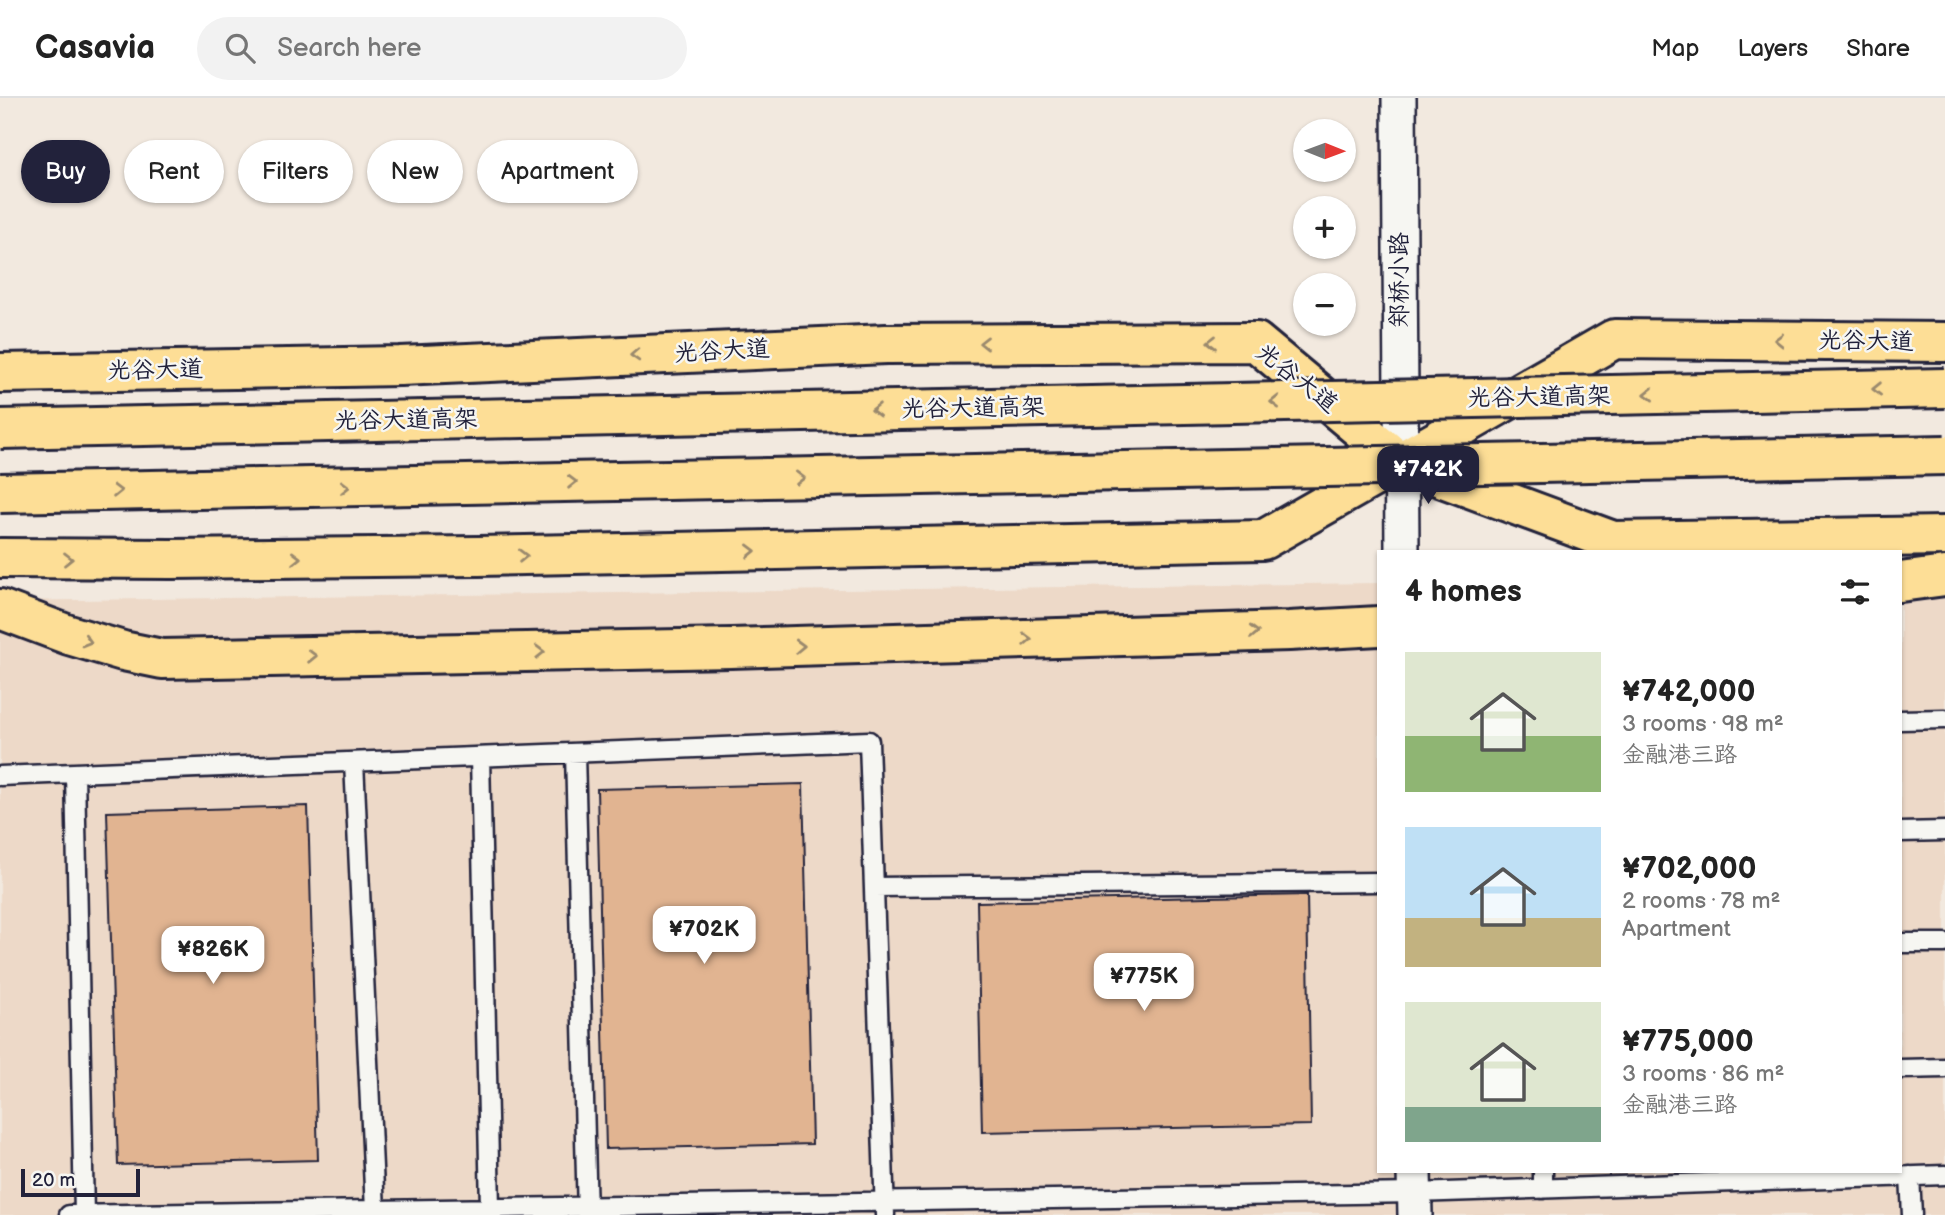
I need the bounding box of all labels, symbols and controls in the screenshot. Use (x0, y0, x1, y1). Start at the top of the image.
search box (197, 17, 687, 80)
text: Casavia (35, 28, 155, 68)
icon: search (221, 29, 259, 67)
text: Search here (277, 33, 421, 64)
text: Map (1651, 34, 1699, 63)
text: Layers (1737, 34, 1808, 63)
text: Share (1846, 34, 1910, 63)
north arrow (1293, 119, 1356, 182)
map controls (1293, 119, 1356, 336)
chip: Buy (21, 140, 110, 203)
chip: Rent (124, 140, 224, 203)
chip: Filters (238, 140, 353, 203)
chip: New (367, 140, 463, 203)
chip: Apartment (477, 140, 638, 203)
button: + (1293, 196, 1356, 259)
street label: 郑桥小路 (1385, 232, 1414, 328)
button: − (1293, 273, 1356, 336)
street label: 光谷大道 (1818, 326, 1914, 356)
one-way arrow (1773, 333, 1784, 348)
street label: 光谷大道 (673, 334, 771, 368)
one-way arrow (1206, 334, 1217, 350)
one-way arrow (979, 335, 989, 351)
street label: 光谷大道 (1250, 337, 1344, 419)
one-way arrow (629, 348, 640, 363)
street label: 光谷大道 (107, 355, 203, 385)
street label: 光谷大道高架 (1467, 381, 1611, 413)
one-way arrow (1871, 382, 1882, 397)
one-way arrow (1644, 386, 1654, 402)
street label: 光谷大道高架 (901, 392, 1045, 424)
one-way arrow (1269, 394, 1280, 410)
one-way arrow (870, 403, 881, 418)
street label: 光谷大道高架 (334, 404, 478, 436)
pin: ¥742K (1379, 446, 1477, 506)
text: ¥742K (1393, 455, 1463, 483)
one-way arrow (795, 470, 805, 486)
one-way arrow (567, 475, 578, 490)
one-way arrow (340, 479, 350, 495)
one-way arrow (112, 483, 123, 499)
one-way arrow (746, 543, 756, 559)
one-way arrow (518, 548, 529, 563)
one-way arrow (291, 550, 301, 566)
one-way arrow (63, 551, 74, 567)
icon: filters (1836, 573, 1874, 611)
text: 4 homes (1405, 574, 1522, 610)
one-way arrow (1250, 624, 1260, 640)
one-way arrow (1022, 631, 1033, 647)
one-way arrow (81, 632, 93, 647)
one-way arrow (795, 638, 805, 654)
one-way arrow (535, 644, 545, 660)
one-way arrow (308, 648, 318, 664)
text: ¥742,000 (1622, 674, 1755, 710)
icon: home (1461, 680, 1545, 764)
text: 3 rooms · 98 m² (1622, 710, 1784, 738)
text: 金融港三路 (1622, 741, 1737, 769)
text: ¥702,000 (1622, 851, 1756, 887)
icon: home (1461, 855, 1545, 939)
text: 2 rooms · 78 m² (1622, 887, 1780, 915)
pin: ¥702K (655, 906, 753, 966)
text: ¥702K (669, 915, 739, 943)
text: Apartment (1622, 915, 1731, 943)
pin: ¥826K (164, 926, 262, 986)
text: ¥826K (177, 935, 249, 963)
pin: ¥775K (1095, 954, 1193, 1013)
text: ¥775K (1110, 962, 1178, 990)
text: ¥775,000 (1622, 1024, 1754, 1060)
icon: home (1461, 1030, 1545, 1114)
text: 3 rooms · 86 m² (1622, 1060, 1784, 1088)
text: 金融港三路 (1622, 1091, 1737, 1119)
scale bar (21, 1166, 140, 1198)
text: 20 m (32, 1169, 75, 1192)

